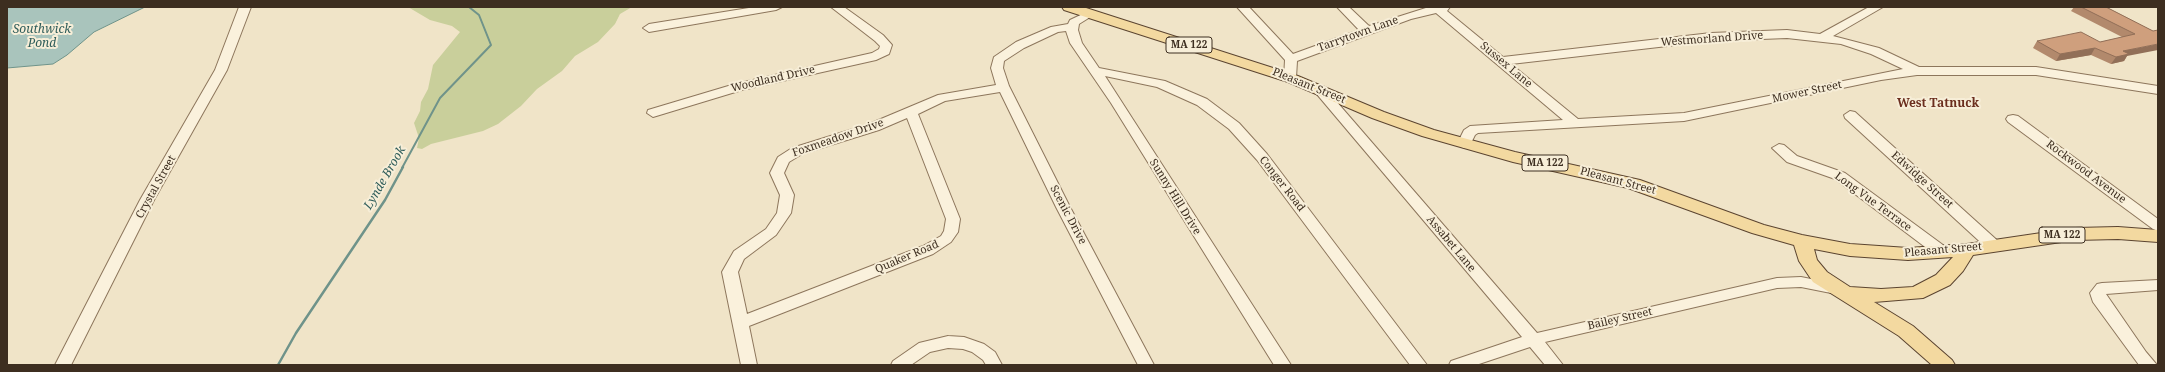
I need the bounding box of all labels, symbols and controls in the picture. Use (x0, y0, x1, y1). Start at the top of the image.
street label: Tarrytown Lane (1316, 13, 1400, 55)
water label: Southwick Pond (13, 23, 71, 51)
street label: Westmorland Drive (1660, 29, 1764, 49)
road number: MA 122 (1166, 37, 1212, 53)
street label: Sussex Lane (1477, 39, 1535, 91)
street label: Woodland Drive (730, 63, 816, 95)
street label: Pleasant Street (1270, 65, 1348, 107)
street label: Mower Street (1771, 78, 1843, 106)
district label: West Tatnuck (1897, 97, 1979, 111)
street label: Foxmeadow Drive (791, 116, 885, 160)
street label: Rockwood Avenue (2043, 138, 2129, 206)
water label: Lynde Brook (361, 144, 409, 212)
street label: Edwidge Street (1888, 149, 1956, 211)
street label: Crystal Street (133, 153, 179, 221)
street label: Conger Road (1256, 154, 1308, 214)
road number: MA 122 (1522, 155, 1568, 171)
street label: Sunny Hill Drive (1146, 157, 1204, 237)
street label: Pleasant Street (1579, 165, 1657, 197)
street label: Long Vue Terrace (1832, 170, 1914, 234)
street label: Scenic Drive (1047, 183, 1089, 247)
street label: Assabet Lane (1424, 213, 1478, 275)
road number: MA 122 (2039, 227, 2085, 243)
street label: Quaker Road (873, 238, 941, 276)
street label: Pleasant Street (1904, 240, 1982, 260)
street label: Bailey Street (1586, 305, 1654, 333)

